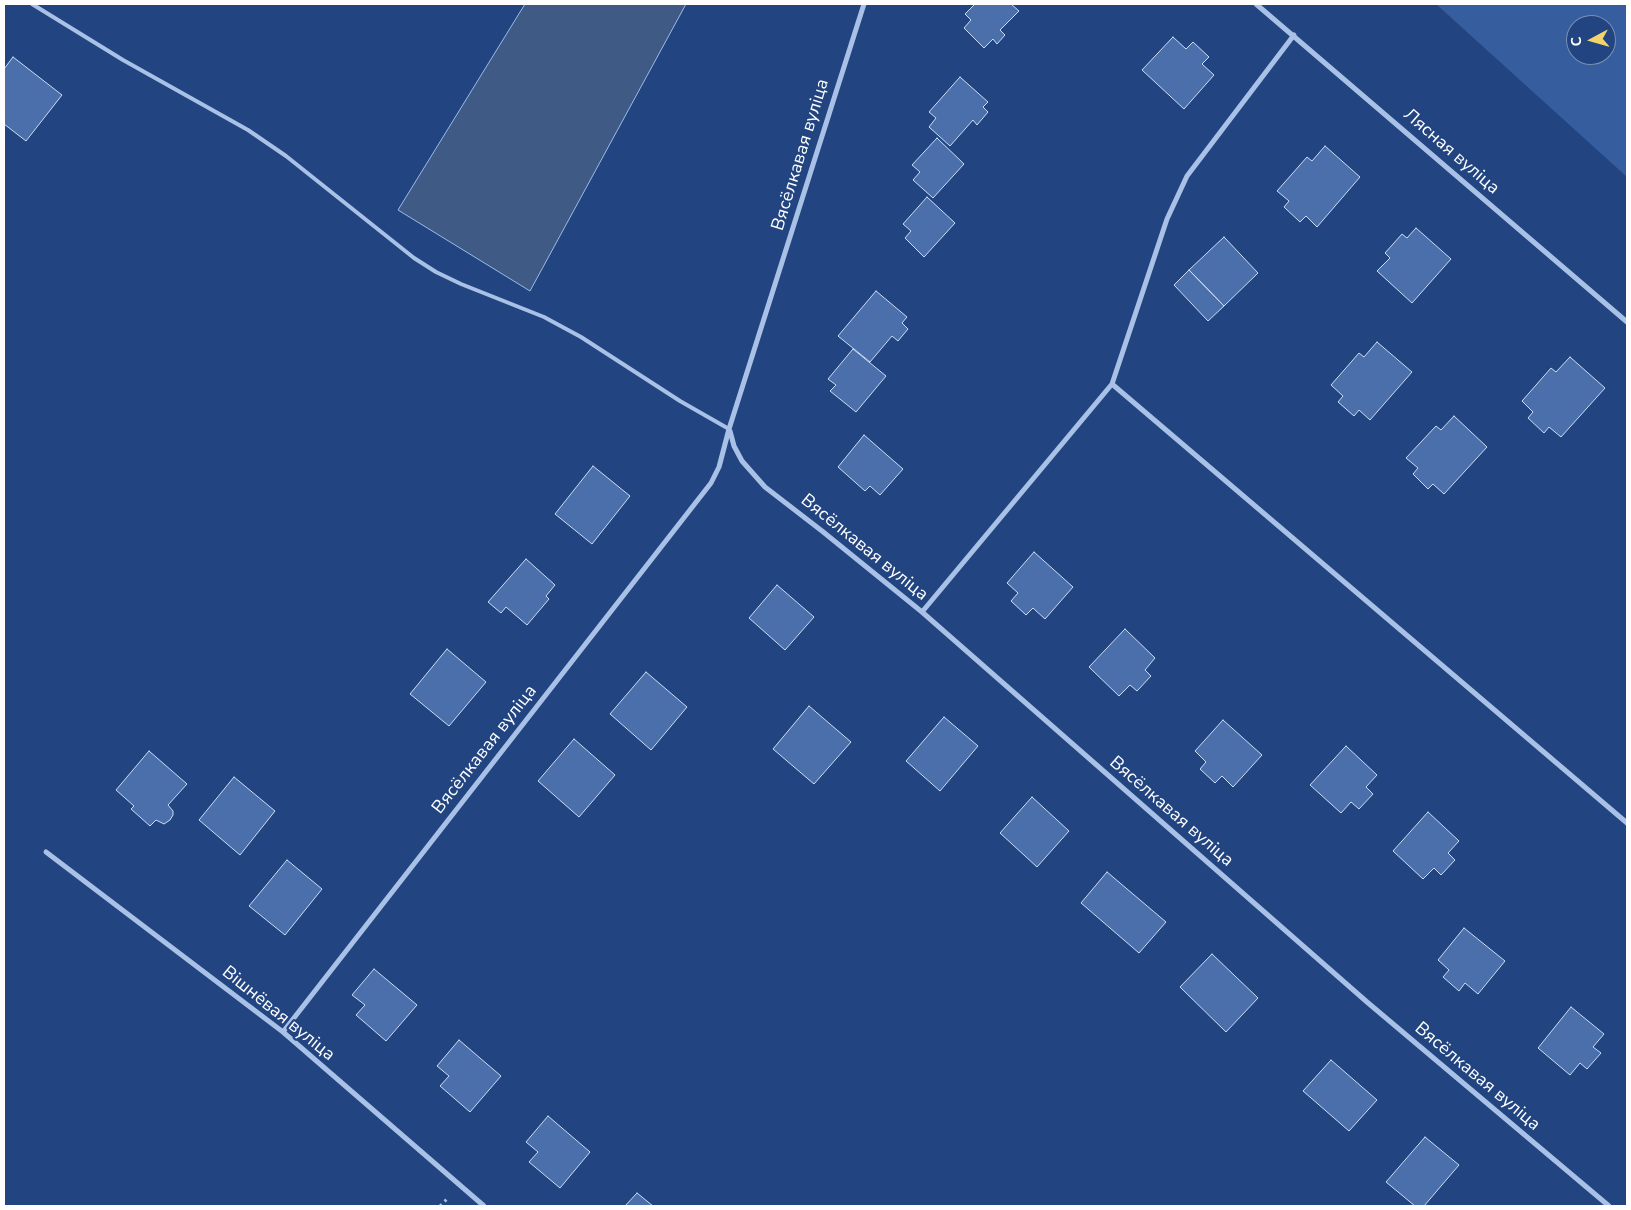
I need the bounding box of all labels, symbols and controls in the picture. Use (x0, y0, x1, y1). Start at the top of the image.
north arrow (1566, 15, 1616, 65)
text: С (1567, 36, 1587, 47)
street label: Вясёлкавая вуліца (768, 77, 834, 233)
street label: Лясная вуліца (1399, 104, 1503, 200)
street label: Вясёлкавая вуліца (796, 490, 932, 606)
street label: Вясёлкавая вуліца (428, 681, 542, 819)
street label: Вясёлкавая вуліца (1105, 752, 1237, 872)
street label: Вішнёвая вуліца (217, 962, 339, 1066)
street label: Вясёлкавая вуліца (1410, 1018, 1544, 1136)

